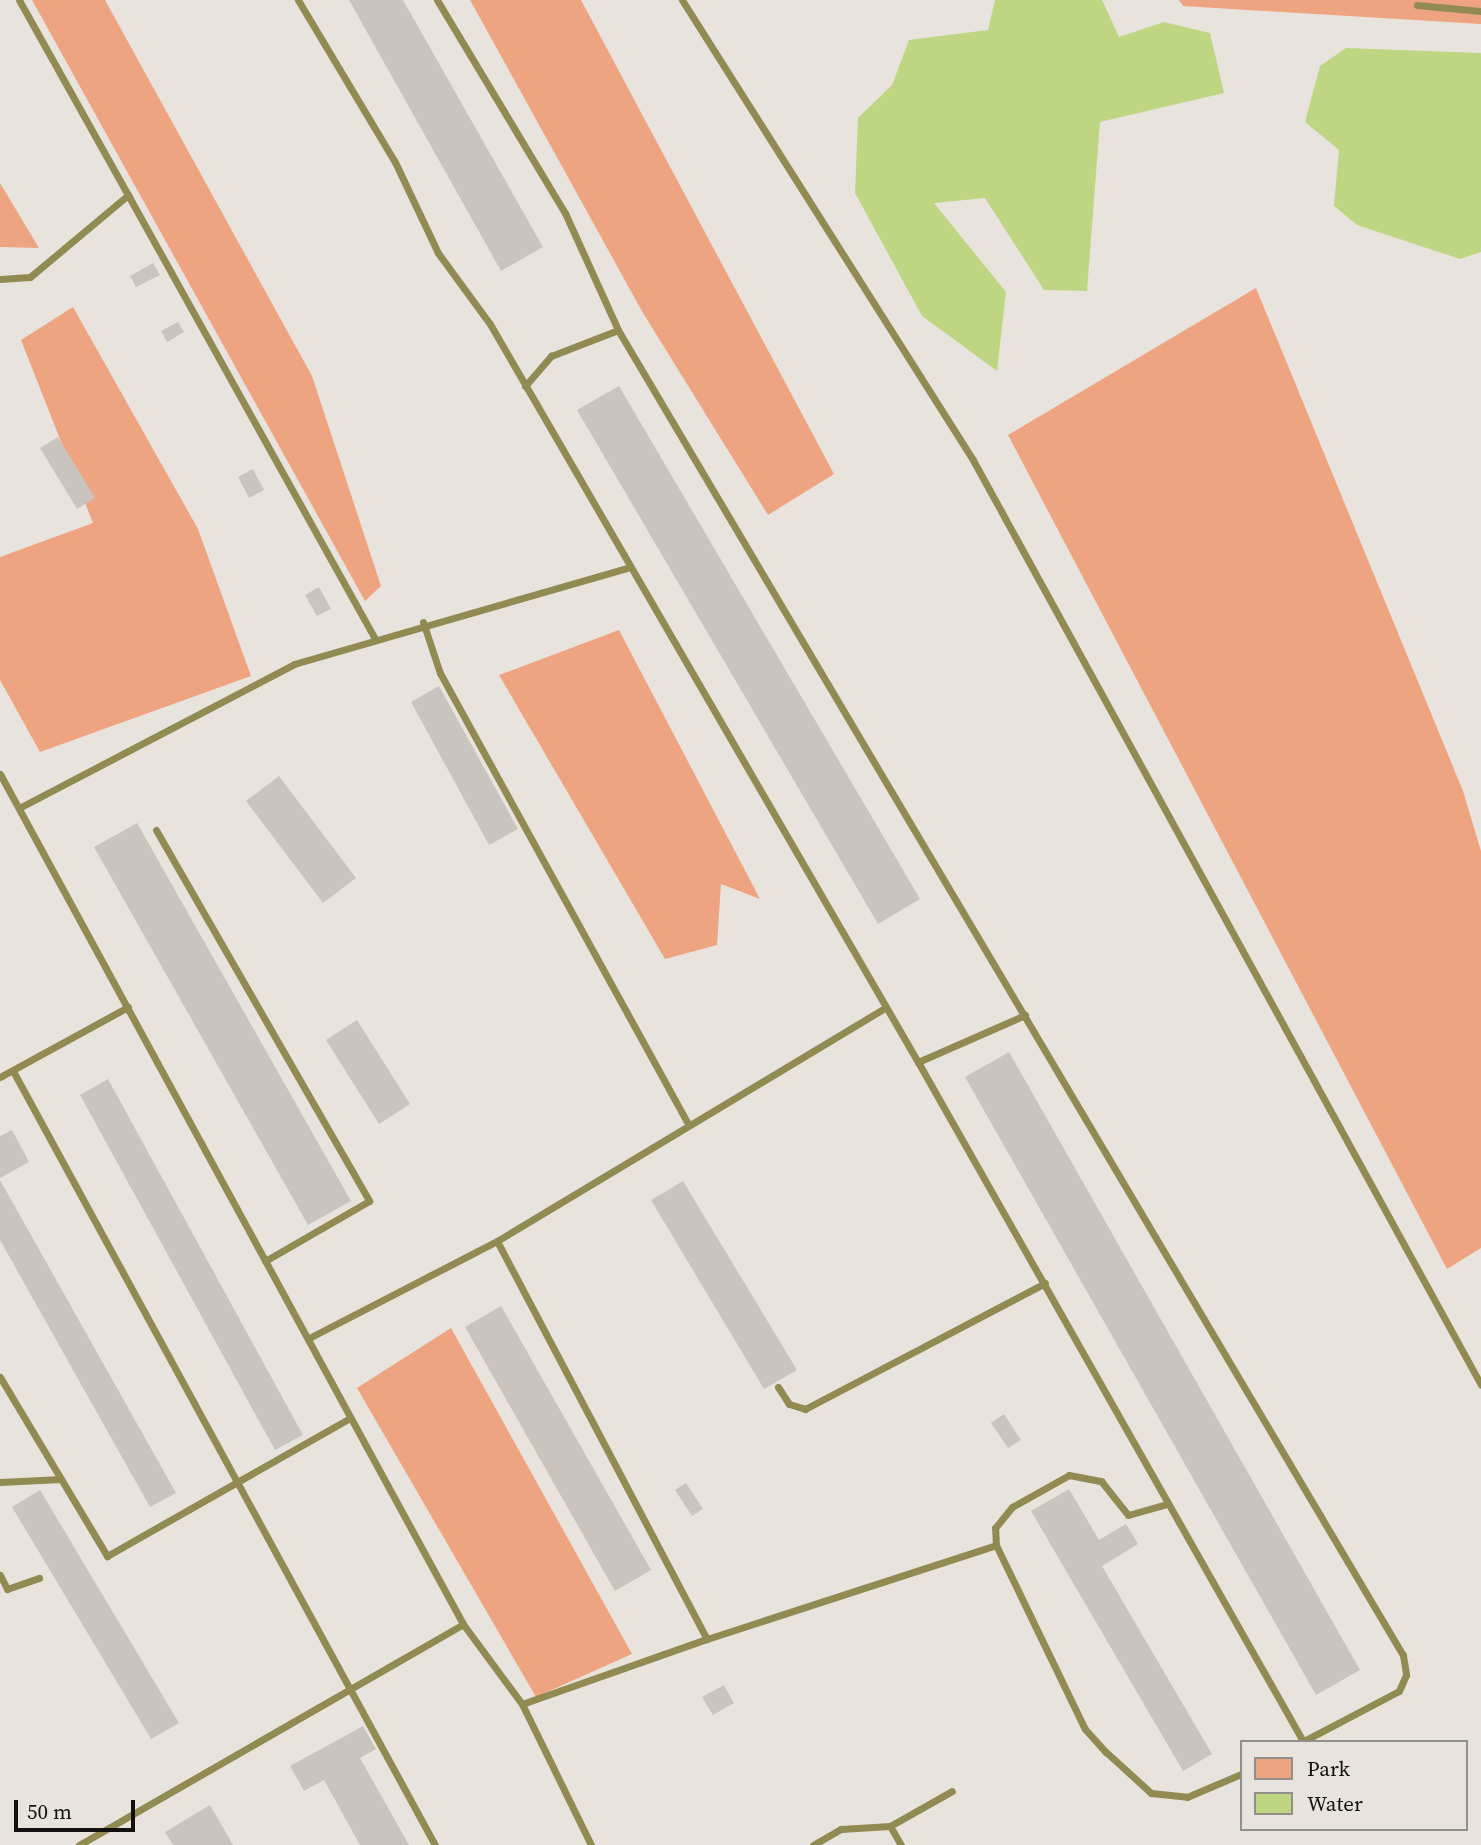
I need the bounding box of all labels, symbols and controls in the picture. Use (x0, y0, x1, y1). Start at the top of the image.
legend (1240, 1740, 1467, 1831)
text: Park (1307, 1754, 1350, 1783)
scale bar (18, 1786, 138, 1830)
text: Water (1307, 1789, 1363, 1818)
text: 50 m (27, 1797, 72, 1826)

